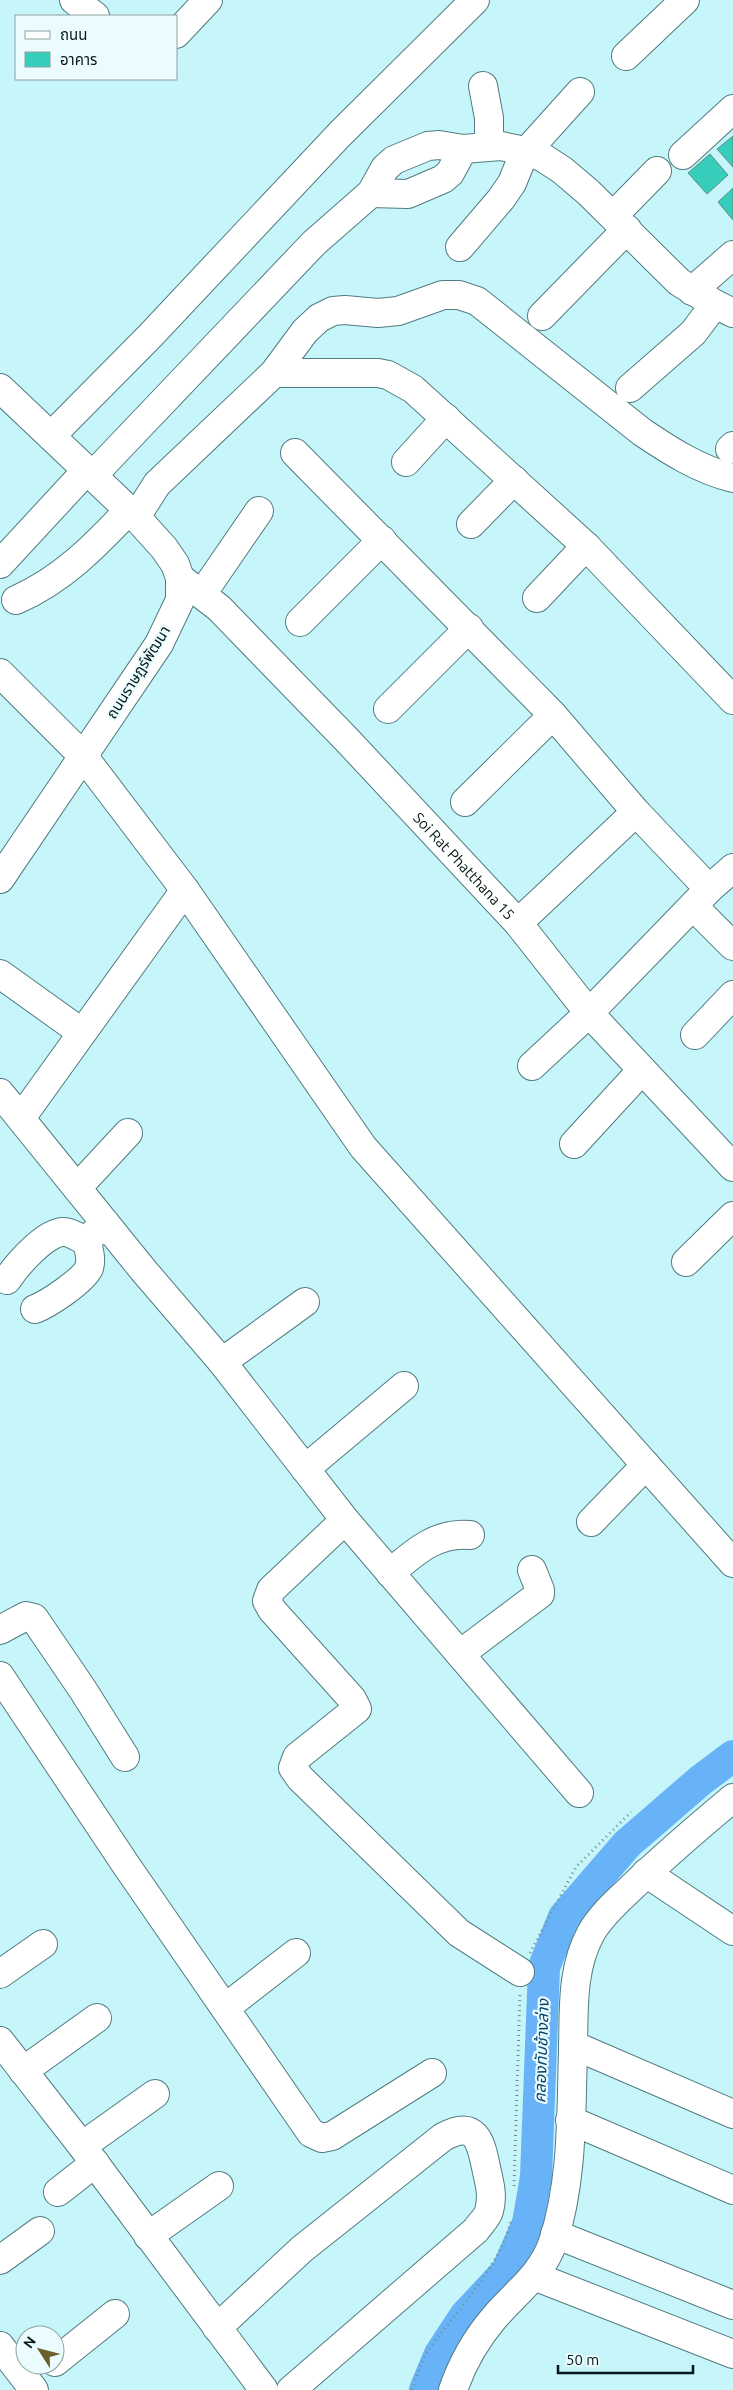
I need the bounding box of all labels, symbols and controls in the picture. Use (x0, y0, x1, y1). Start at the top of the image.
legend (15, 15, 178, 80)
text: ถนน (60, 26, 87, 43)
text: อาคาร (60, 51, 97, 68)
street label: ถนนราษฏร์พัฒนา (103, 623, 173, 721)
street label: Soi Rat Phatthana 15 (410, 809, 518, 923)
water label: คลองทับช้างล่าง (530, 1997, 552, 2103)
north arrow (15, 2325, 65, 2375)
text: N (20, 2333, 39, 2351)
scale bar (558, 2342, 693, 2374)
text: 50 m (566, 2351, 599, 2368)

